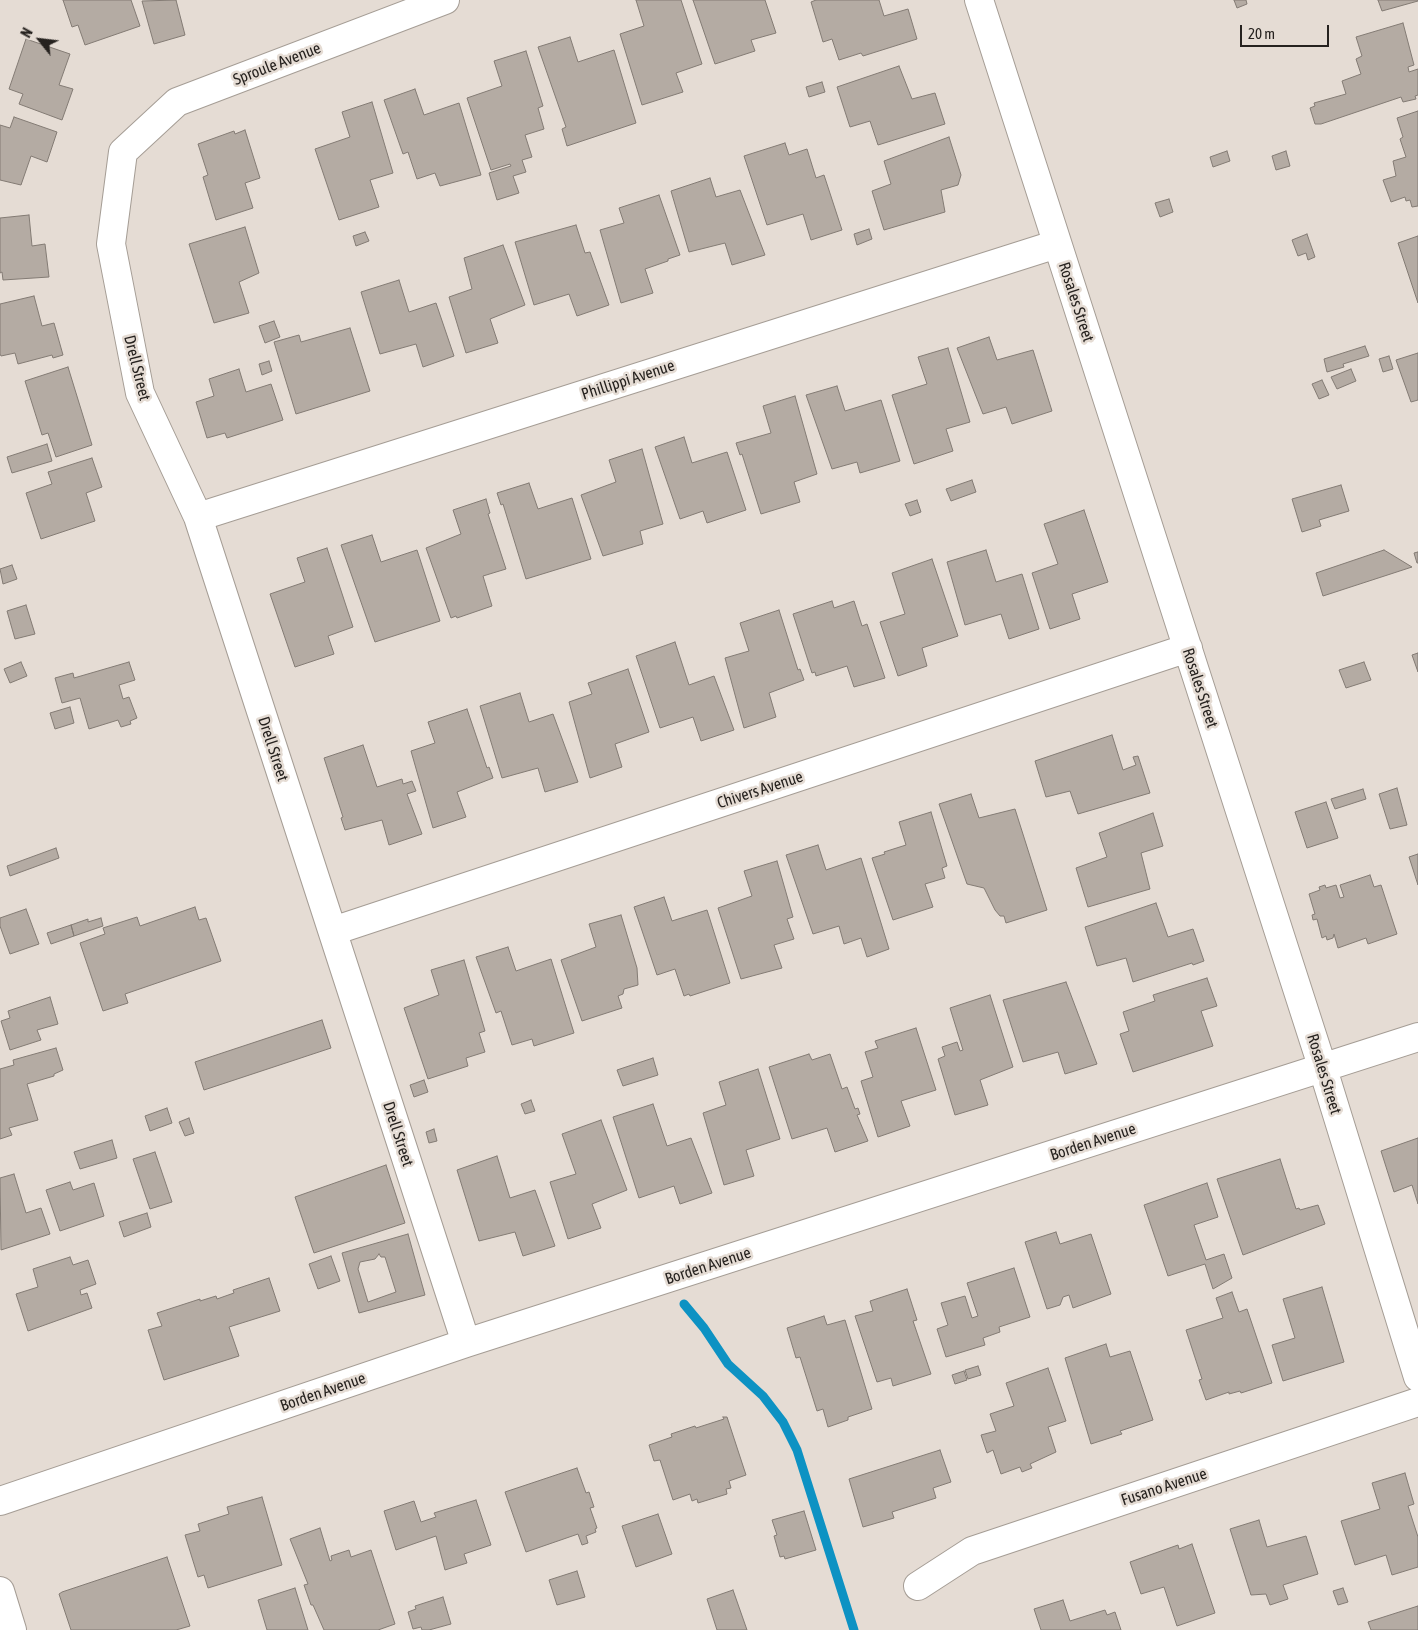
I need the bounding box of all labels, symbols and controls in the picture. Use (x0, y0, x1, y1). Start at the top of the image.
north arrow (15, 15, 65, 65)
scale bar (1243, 15, 1332, 47)
text: N (18, 25, 36, 40)
text: 20 m (1248, 25, 1275, 42)
street label: Sproule Avenue (231, 39, 323, 89)
street label: Rosales Street (1054, 260, 1098, 344)
street label: Drell Street (120, 333, 154, 403)
street label: Phillippi Avenue (579, 356, 677, 404)
street label: Rosales Street (1178, 646, 1222, 730)
street label: Drell Street (254, 714, 292, 784)
street label: Chivers Avenue (715, 767, 805, 813)
street label: Rosales Street (1303, 1032, 1345, 1116)
street label: Drell Street (379, 1099, 417, 1169)
street label: Borden Avenue (1048, 1119, 1138, 1165)
street label: Borden Avenue (663, 1243, 753, 1289)
street label: Borden Avenue (278, 1368, 368, 1416)
street label: Fusano Avenue (1119, 1464, 1209, 1510)

